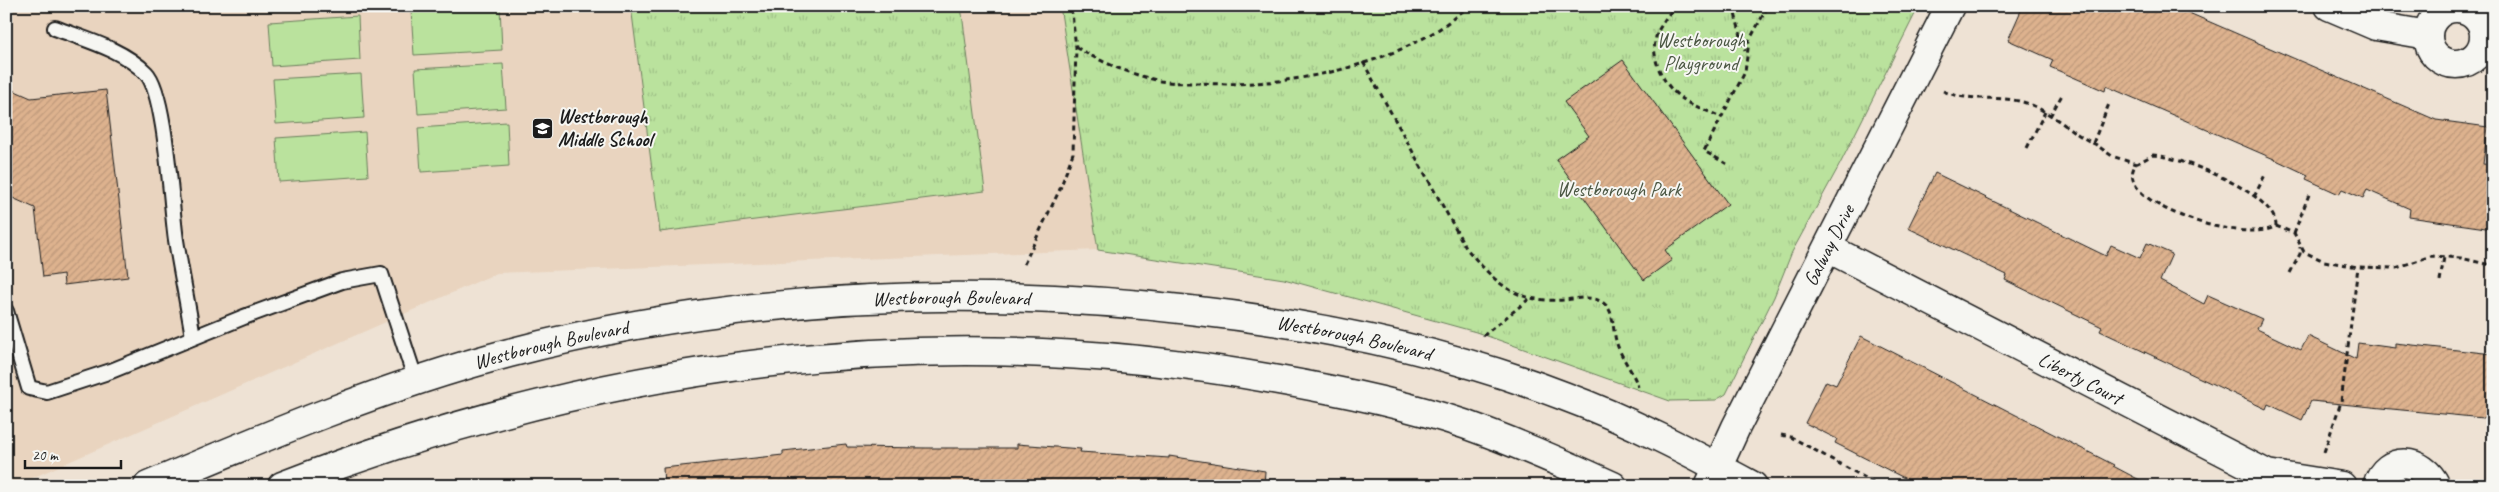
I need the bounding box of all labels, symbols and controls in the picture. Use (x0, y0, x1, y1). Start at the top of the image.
park label: Westborough Playground (1657, 28, 1746, 76)
place label: Westborough Middle School (558, 104, 655, 152)
school or university icon: Westborough Middle School (530, 116, 554, 140)
park label: Westborough Park (1557, 177, 1683, 202)
street label: Galway Drive (1798, 199, 1861, 290)
street label: Westborough Boulevard (872, 285, 1033, 312)
street label: Westborough Boulevard (1275, 310, 1437, 367)
street label: Westborough Boulevard (471, 314, 633, 375)
street label: Liberty Court (2034, 347, 2129, 412)
scale bar (25, 437, 121, 469)
text: 20 m (32, 446, 59, 465)

